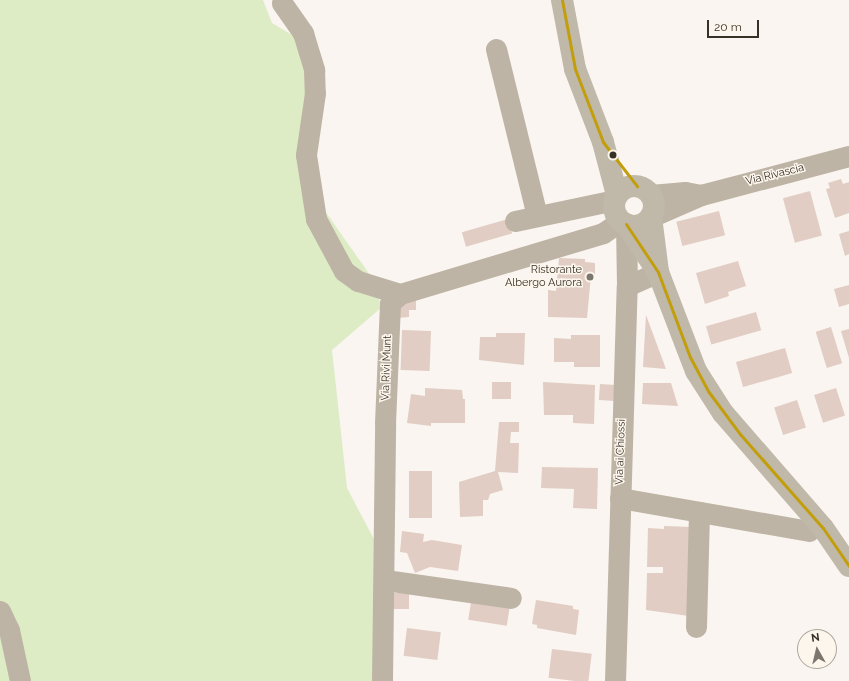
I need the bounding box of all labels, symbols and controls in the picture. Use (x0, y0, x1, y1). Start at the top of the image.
scale bar (709, 12, 761, 38)
text: 20 m (714, 20, 742, 34)
unlabelled marker (608, 150, 618, 160)
street label: Via Rivascia (744, 161, 806, 189)
place label: Ristorante Albergo Aurora (505, 264, 582, 290)
marker: Ristorante Albergo Aurora (585, 272, 595, 282)
street label: Via Rivi Munt (379, 335, 395, 401)
street label: Via ai Chiossi (613, 419, 629, 485)
north arrow (797, 629, 837, 669)
text: N (810, 631, 820, 645)

